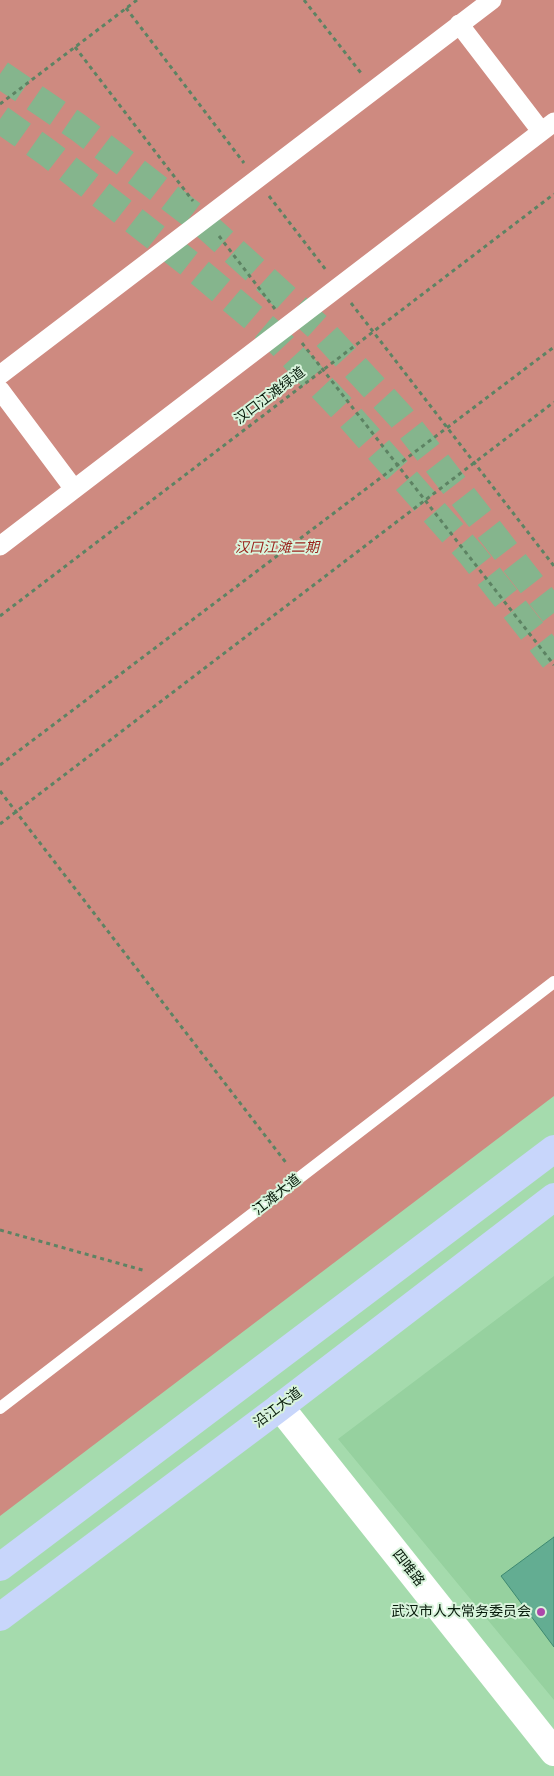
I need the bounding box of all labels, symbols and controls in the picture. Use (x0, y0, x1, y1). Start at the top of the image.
street label: 汉口江滩绿道 (231, 364, 309, 428)
park label: 汉口江滩二期 (235, 540, 319, 556)
street label: 江滩大道 (250, 1171, 304, 1219)
street label: 沿江大道 (251, 1384, 305, 1432)
street label: 四唯路 (388, 1546, 428, 1590)
place label: 武汉市人大常务委员会 (391, 1604, 531, 1620)
marker: 武汉市人大常务委员会 (535, 1606, 547, 1618)

